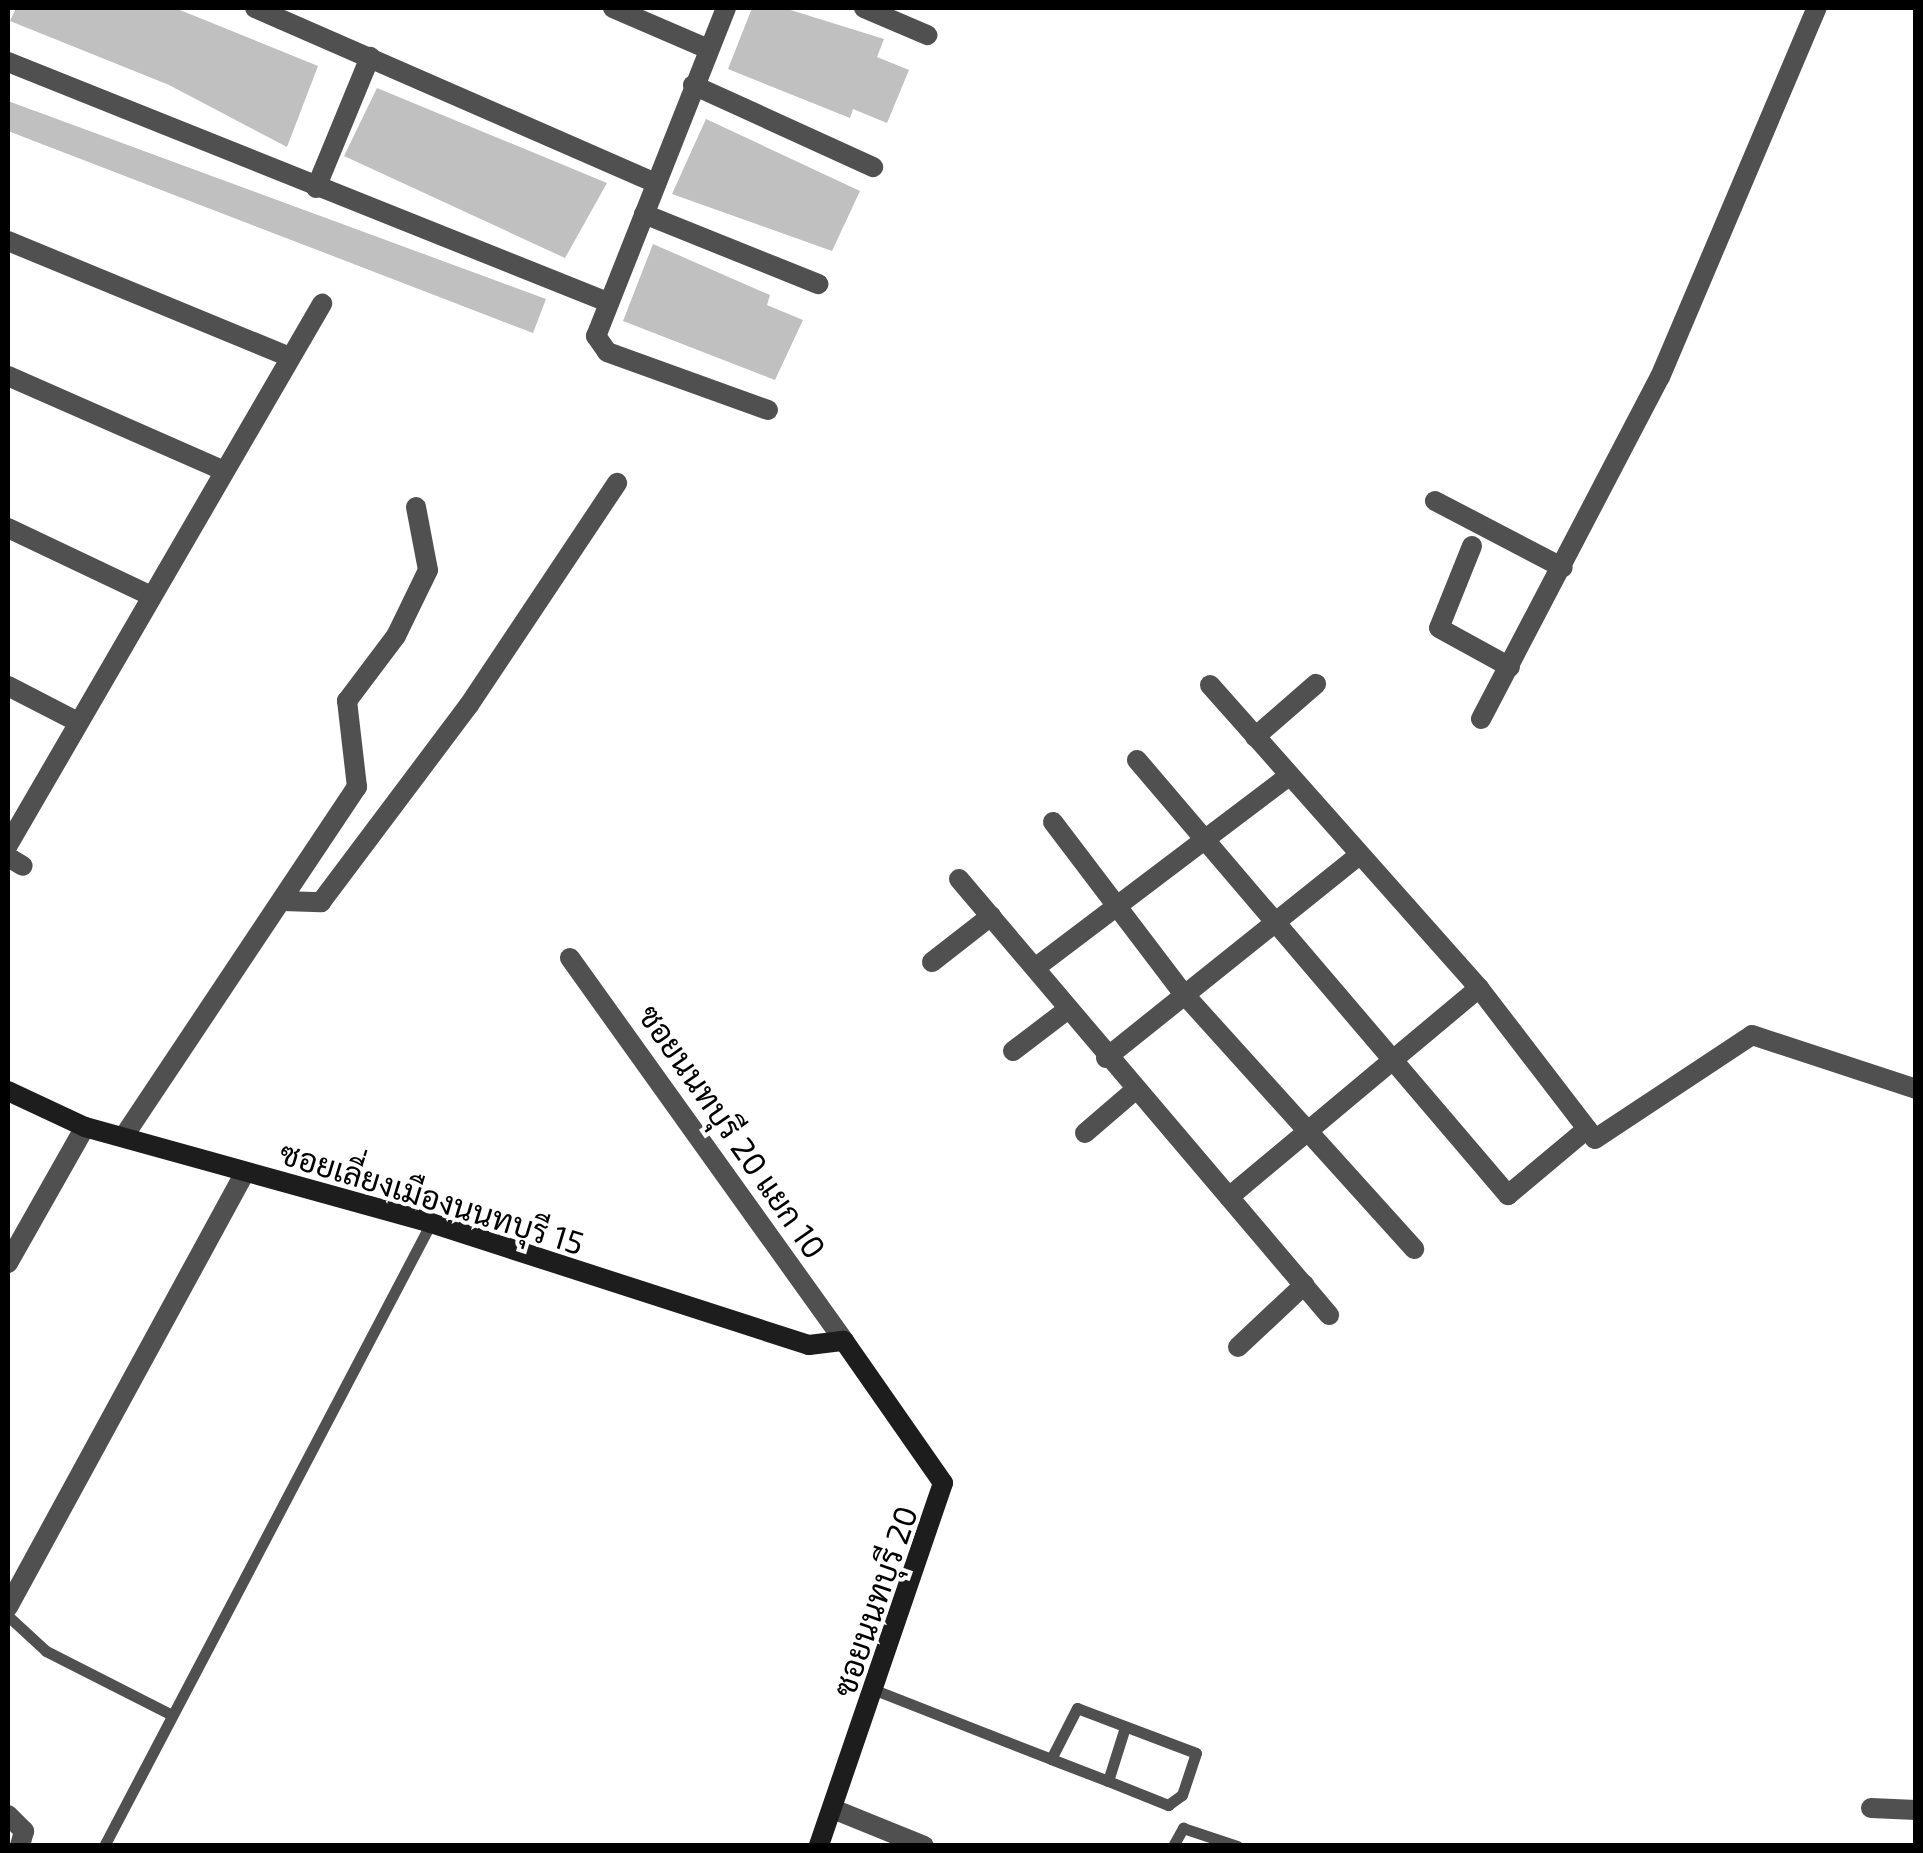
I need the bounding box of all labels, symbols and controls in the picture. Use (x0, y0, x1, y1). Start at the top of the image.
street label: ซอยนนทบุรี 20 แยก 10 (631, 997, 835, 1265)
street label: ซอยเลี่ยงเมืองนนทบุรี 15 (275, 1132, 589, 1262)
street label: ซอยนนทบุรี 20 (823, 1501, 925, 1701)

